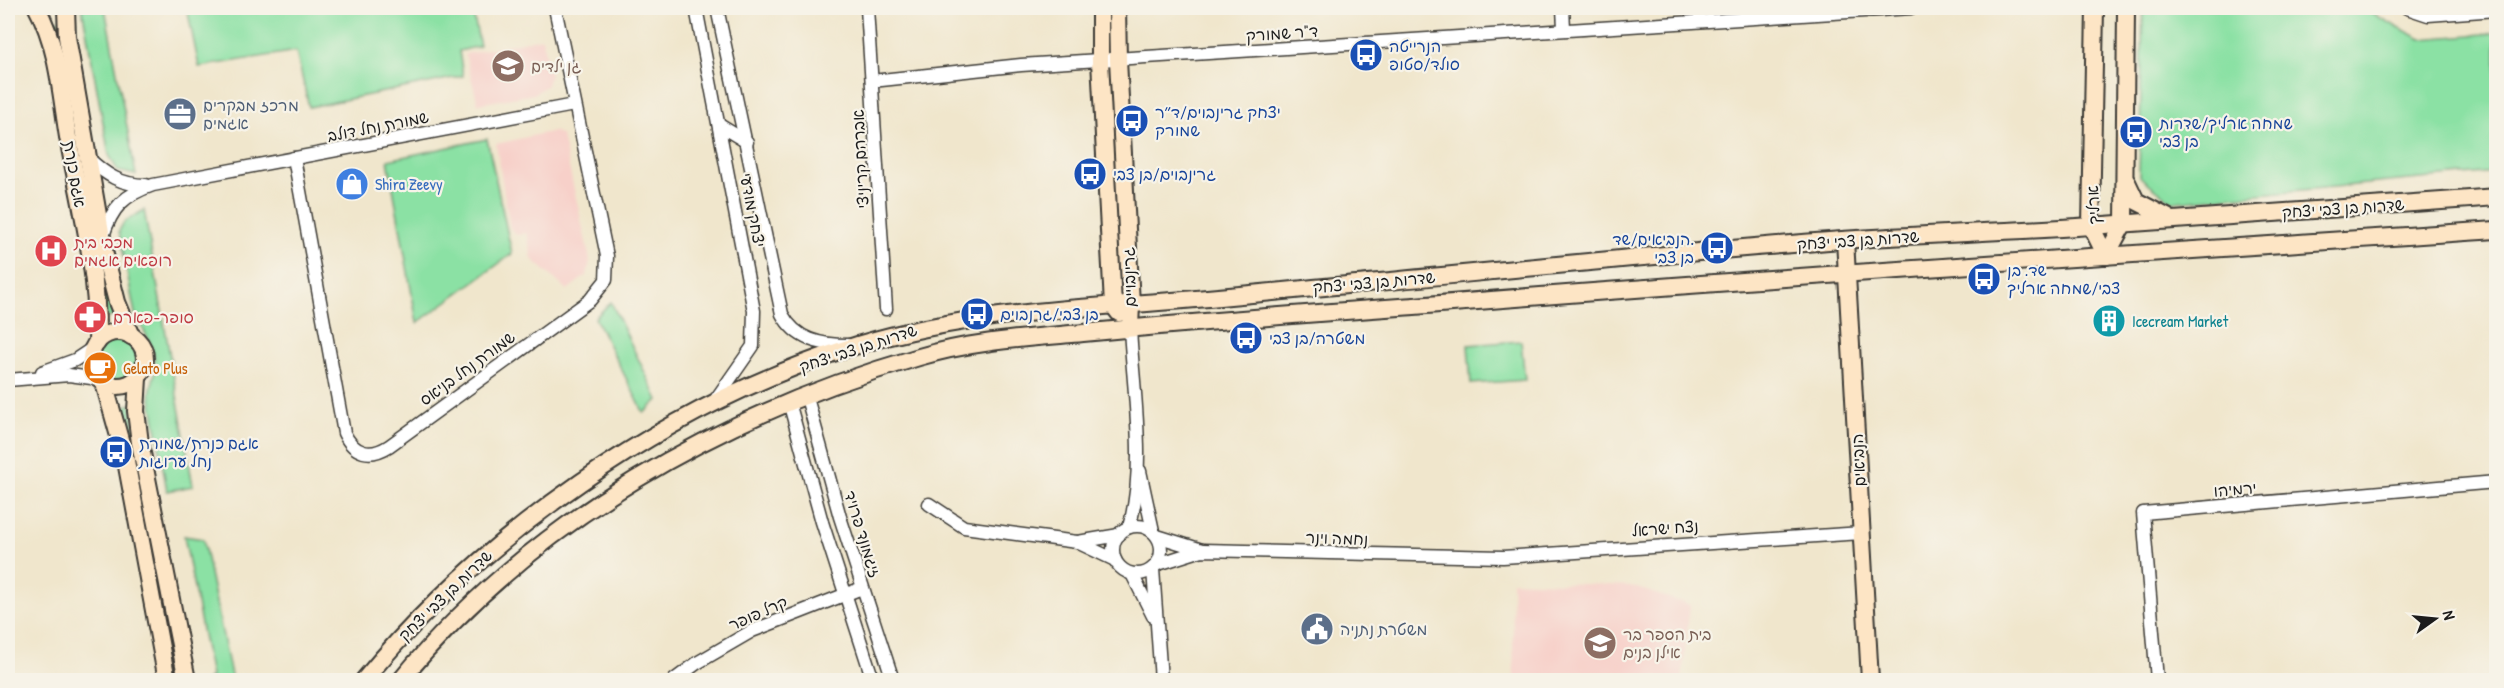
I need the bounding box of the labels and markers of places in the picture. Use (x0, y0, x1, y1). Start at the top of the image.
place label: הנרייטה סולד/סטופ (1389, 35, 1460, 75)
bus stop icon: הנרייטה סולד/סטופ (1348, 37, 1384, 73)
school or university icon: גן ילדים (490, 48, 526, 84)
place label: גן ילדים (531, 55, 581, 77)
place label: מרכז מבקרים אגמים (203, 94, 299, 134)
office icon: מרכז מבקרים אגמים (162, 96, 198, 132)
place label: יצחק גרינבוים/ד״ר שמורק (1155, 101, 1281, 141)
bus stop icon: יצחק גרינבוים/ד״ר שמורק (1114, 103, 1150, 139)
place label: שמחה ארליך/שדרות בן צבי (2158, 112, 2293, 152)
bus stop icon: שמחה ארליך/שדרות בן צבי (2118, 114, 2154, 150)
bus stop icon: גרינבוים/בן צבי (1072, 156, 1108, 192)
place label: גרינבוים/בן צבי (1113, 163, 1216, 185)
shop icon: Shira Zeevy (334, 166, 370, 202)
place label: Shira Zeevy (375, 173, 443, 195)
place label: הנביאים/שד. בן צבי (1612, 228, 1694, 268)
bus stop icon: הנביאים/שד. בן צבי (1699, 230, 1735, 266)
place label: מכבי בית רופאים אגמים (73, 231, 172, 271)
hospital icon: מכבי בית רופאים אגמים (33, 233, 69, 269)
place label: שד. בן צבי/שמחה ארליך (2007, 259, 2120, 299)
bus stop icon: שד. בן צבי/שמחה ארליך (1966, 261, 2002, 297)
bus stop icon: בן צבי/גרנבוים (959, 296, 995, 332)
pharmacy icon: סופר-פארם (72, 299, 108, 335)
place label: בן צבי/גרנבוים (1000, 303, 1099, 325)
building icon: Icecream Market (2091, 303, 2127, 339)
place label: סופר-פארם (113, 306, 194, 328)
place label: Icecream Market (2132, 310, 2229, 332)
bus stop icon: משטרה/בן צבי (1228, 320, 1264, 356)
place label: משטרה/בן צבי (1269, 327, 1365, 349)
cafe icon: Gelato Plus (82, 350, 118, 386)
place label: Gelato Plus (123, 357, 188, 379)
place label: אגם כנרת/שמורת נחל ערוגות (138, 432, 259, 472)
bus stop icon: אגם כנרת/שמורת נחל ערוגות (98, 434, 134, 470)
public building icon: משטרת נתניה (1299, 611, 1335, 647)
place label: משטרת נתניה (1340, 618, 1427, 640)
place label: בית הספר בר אילן בנים (1623, 623, 1711, 663)
school or university icon: בית הספר בר אילן בנים (1582, 625, 1618, 661)

